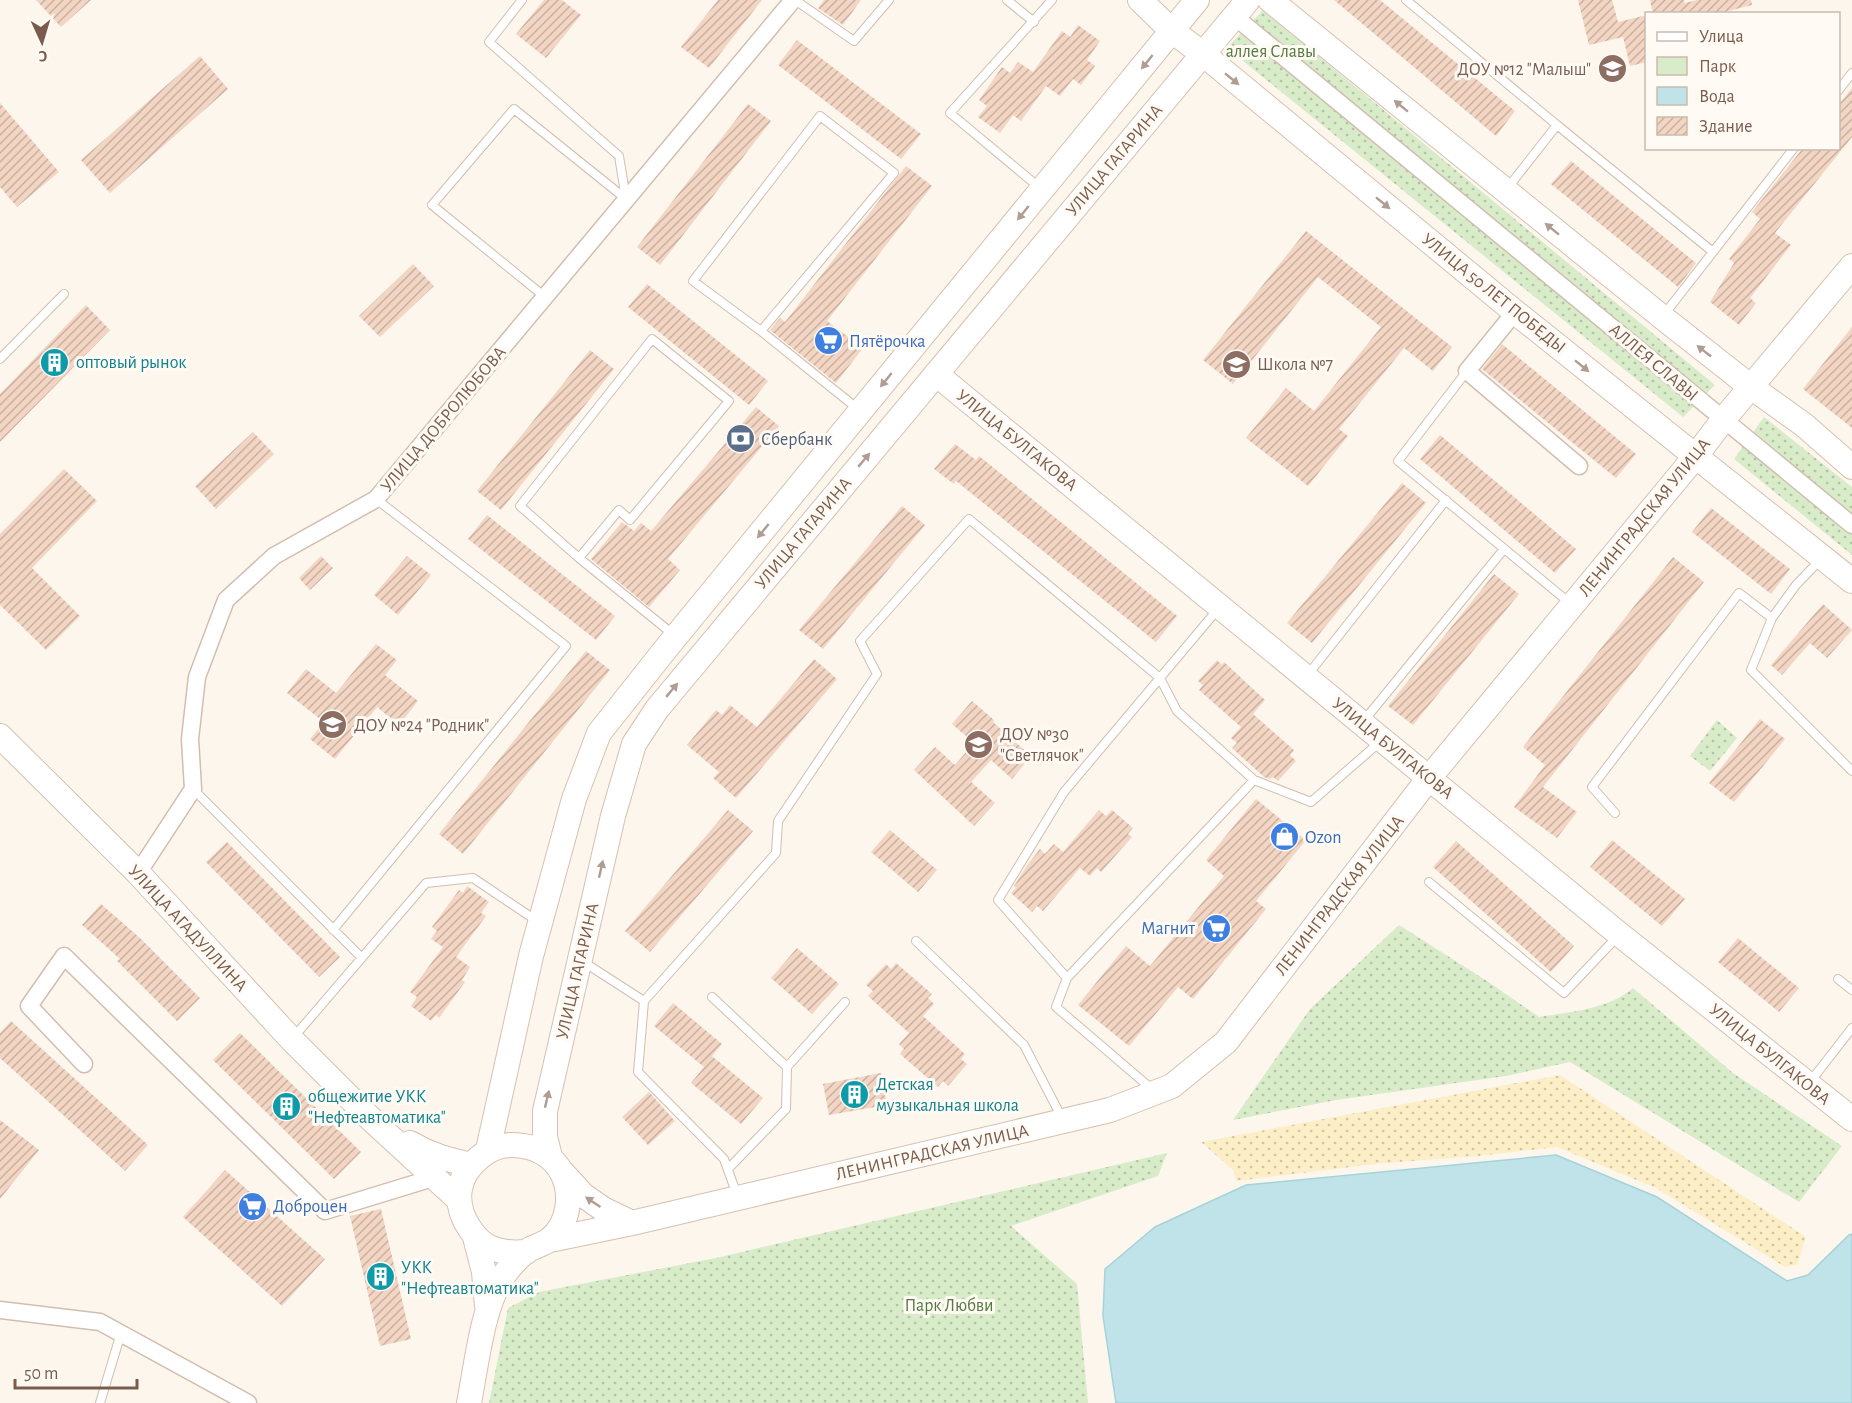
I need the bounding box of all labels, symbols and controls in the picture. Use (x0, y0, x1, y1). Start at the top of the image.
north arrow (12, 12, 72, 72)
legend (1645, 12, 1840, 150)
text: Улица (1699, 28, 1744, 46)
park label: аллея Славы (1226, 43, 1316, 61)
text: С (38, 48, 48, 64)
school or university icon: ДОУ №12 "Малыш" (1596, 53, 1628, 85)
one-way arrow (1140, 54, 1153, 70)
text: Парк (1699, 58, 1737, 76)
place label: ДОУ №12 "Малыш" (1457, 61, 1591, 79)
one-way arrow (1225, 72, 1240, 84)
text: Вода (1699, 88, 1735, 106)
one-way arrow (1394, 100, 1409, 113)
street label: УЛИЦА ГАГАРИНА (1063, 101, 1167, 220)
text: Здание (1699, 118, 1753, 136)
one-way arrow (1375, 196, 1391, 209)
one-way arrow (1017, 205, 1030, 221)
one-way arrow (1544, 222, 1560, 235)
street label: УЛИЦА 50 ЛЕТ ПОБЕДЫ (1418, 230, 1569, 357)
street label: АЛЛЕЯ СЛАВЫ (1606, 321, 1701, 405)
supermarket icon: Пятёрочка (812, 325, 844, 357)
place label: Пятёрочка (849, 333, 926, 351)
street label: УЛИЦА ДОБРОЛЮБОВА (378, 343, 510, 496)
one-way arrow (1697, 345, 1712, 357)
building icon: оптовый рынок (39, 346, 71, 378)
school or university icon: Школа №7 (1220, 348, 1252, 380)
place label: оптовый рынок (76, 354, 187, 372)
place label: Школа №7 (1257, 356, 1333, 374)
one-way arrow (1575, 360, 1590, 372)
one-way arrow (880, 372, 893, 388)
street label: УЛИЦА БУЛГАКОВА (953, 387, 1081, 495)
bank icon: Сбербанк (724, 423, 756, 455)
place label: Сбербанк (761, 430, 833, 449)
street label: ЛЕНИНГРАДСКАЯ УЛИЦА (1576, 435, 1714, 600)
one-way arrow (858, 452, 871, 468)
street label: УЛИЦА ГАГАРИНА (752, 474, 856, 593)
one-way arrow (756, 523, 769, 539)
one-way arrow (666, 682, 679, 698)
street label: УЛИЦА БУЛГАКОВА (1329, 695, 1457, 803)
school or university icon: ДОУ №24 "Родник" (317, 709, 349, 741)
place label: ДОУ №24 "Родник" (354, 717, 489, 735)
place label: ДОУ №30 "Светлячок" (1000, 726, 1084, 765)
school or university icon: ДОУ №30 "Светлячок" (963, 728, 995, 760)
street label: ЛЕНИНГРАДСКАЯ УЛИЦА (1272, 812, 1408, 979)
shop icon: Ozon (1268, 821, 1300, 853)
place label: Ozon (1305, 829, 1342, 847)
one-way arrow (596, 859, 606, 878)
street label: УЛИЦА АГАДУЛЛИНА (124, 862, 251, 996)
street label: УЛИЦА ГАГАРИНА (554, 901, 603, 1041)
supermarket icon: Магнит (1200, 912, 1232, 944)
place label: Магнит (1141, 920, 1196, 938)
street label: УЛИЦА БУЛГАКОВА (1706, 1001, 1834, 1109)
place label: Детская музыкальная школа (876, 1076, 1019, 1115)
building icon: Детская музыкальная школа (839, 1078, 871, 1110)
place label: общежитие УКК "Нефтеавтоматика" (308, 1087, 446, 1127)
building icon: общежитие УКК "Нефтеавтоматика" (271, 1090, 303, 1122)
one-way arrow (543, 1090, 553, 1109)
street label: ЛЕНИНГРАДСКАЯ УЛИЦА (834, 1122, 1031, 1184)
supermarket icon: Доброцен (236, 1190, 268, 1222)
one-way arrow (586, 1196, 602, 1208)
place label: Доброцен (273, 1197, 348, 1216)
place label: УКК "Нефтеавтоматика" (401, 1259, 539, 1298)
building icon: УКК "Нефтеавтоматика" (364, 1261, 396, 1293)
park label: Парк Любви (904, 1296, 994, 1315)
scale bar (15, 1352, 136, 1390)
text: 50 m (24, 1365, 58, 1383)

